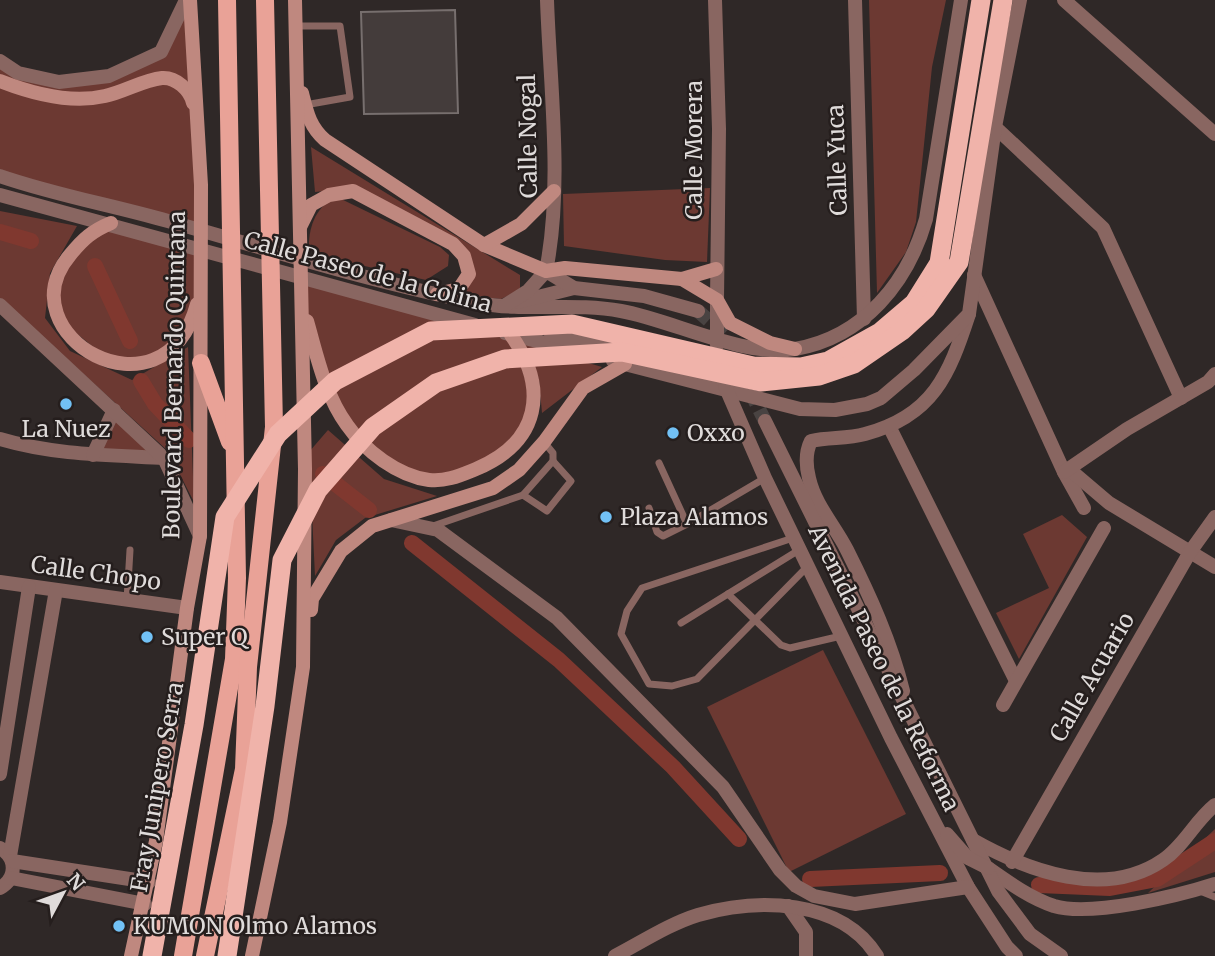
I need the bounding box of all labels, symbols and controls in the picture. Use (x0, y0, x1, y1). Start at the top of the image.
street label: Calle Nogal (512, 74, 543, 198)
street label: Calle Morera (679, 80, 708, 220)
street label: Calle Yuca (820, 104, 853, 216)
street label: Boulevard Bernardo Quintana (156, 211, 191, 539)
street label: Calle Paseo de la Colina (241, 224, 495, 319)
marker: La Nuez (58, 396, 74, 412)
place label: La Nuez (22, 414, 111, 443)
place label: Oxxo (687, 418, 745, 447)
marker: Oxxo (665, 425, 681, 441)
place label: Plaza Alamos (620, 502, 768, 531)
marker: Plaza Alamos (598, 509, 614, 525)
street label: Avenida Paseo de la Reforma (802, 519, 967, 816)
street label: Calle Chopo (29, 549, 163, 596)
street label: Calle Acuario (1043, 607, 1140, 747)
place label: Super Q (161, 622, 250, 651)
marker: Super Q (139, 629, 155, 645)
street label: Fray Junipero Serra (124, 680, 189, 894)
north arrow (28, 858, 98, 928)
text: N (62, 868, 90, 895)
place label: KUMON Olmo Alamos (133, 911, 377, 940)
marker: KUMON Olmo Alamos (111, 918, 127, 934)

